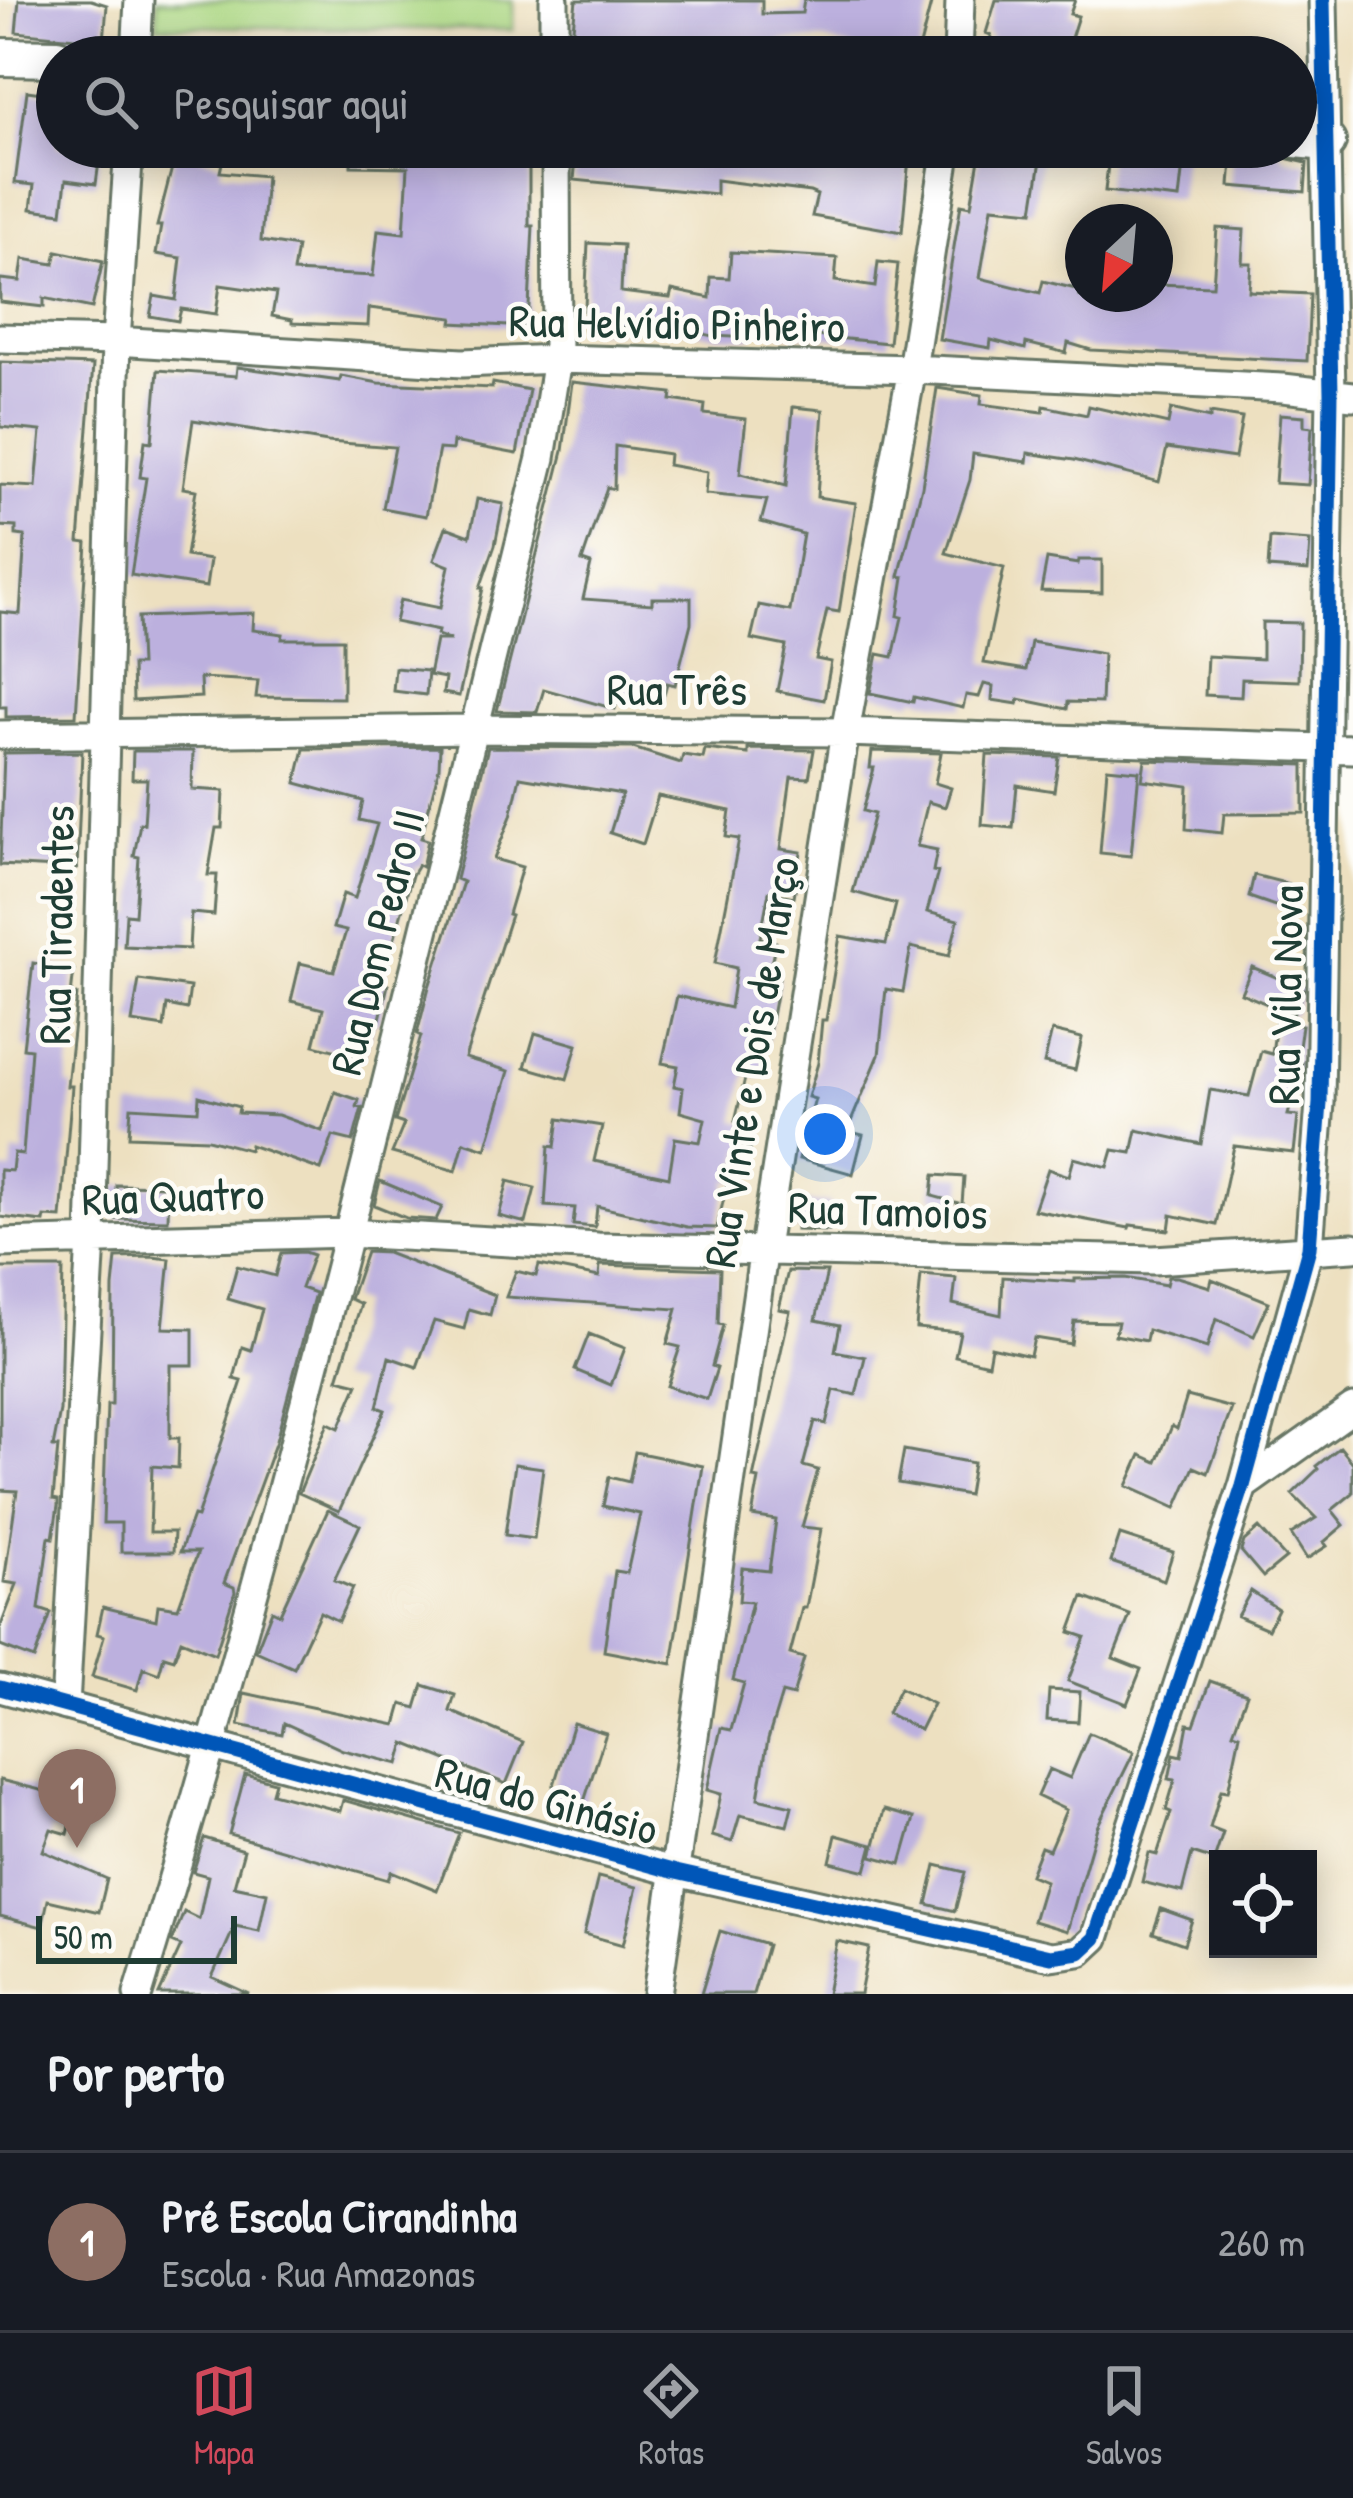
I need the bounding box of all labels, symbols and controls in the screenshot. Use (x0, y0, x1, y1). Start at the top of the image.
search box (36, 36, 1317, 168)
icon: search (78, 69, 144, 135)
text: Pesquisar aqui (174, 72, 409, 133)
north arrow (1065, 204, 1173, 312)
street label: Rua Helvídio Pinheiro (509, 289, 846, 356)
street label: Rua Três (607, 658, 747, 719)
street label: Rua Dom Pedro II (314, 803, 439, 1081)
street label: Rua Tiradentes (23, 805, 88, 1045)
street label: Rua Vinte e Dois de Março (688, 852, 813, 1271)
street label: Rua Vila Nova (1252, 885, 1317, 1105)
your location (795, 1104, 855, 1164)
street label: Rua Quatro (81, 1162, 265, 1229)
street label: Rua Tamoios (787, 1176, 989, 1243)
street label: Rua do Ginásio (429, 1741, 665, 1858)
pin: 1 (38, 1749, 116, 1848)
map controls (1209, 1850, 1317, 1958)
button: locate (1209, 1850, 1317, 1958)
scale bar (36, 1910, 237, 1963)
text: 50 m (54, 1915, 113, 1959)
text: Por perto (48, 2038, 224, 2107)
text: Pré Escola Cirandinha (162, 2185, 517, 2246)
text: 1 (80, 2215, 94, 2268)
text: 260 m (1218, 2215, 1305, 2268)
text: Escola · Rua Amazonas (162, 2246, 475, 2299)
tab: Mapa (191, 2358, 257, 2474)
tab: Rotas (638, 2358, 704, 2474)
tab: Salvos (1086, 2358, 1162, 2474)

